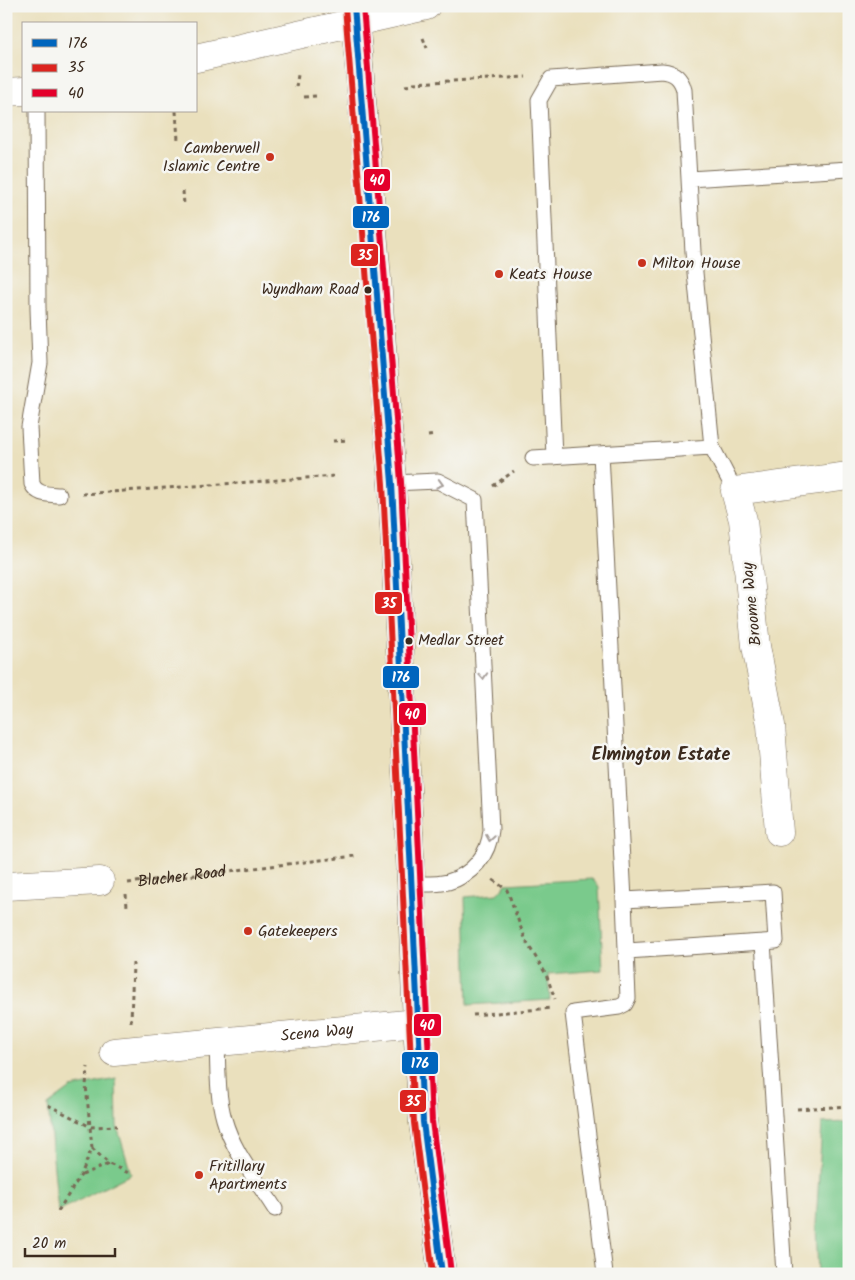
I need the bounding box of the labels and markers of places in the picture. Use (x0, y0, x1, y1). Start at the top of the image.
place label: Camberwell Islamic Centre (163, 136, 260, 179)
marker: Camberwell Islamic Centre (264, 151, 276, 163)
place label: Milton House (652, 251, 740, 276)
marker: Milton House (636, 257, 648, 269)
place label: Keats House (509, 262, 592, 287)
marker: Keats House (493, 268, 505, 280)
place label: Wyndham Road (262, 278, 360, 302)
marker: Wyndham Road (363, 285, 373, 295)
place label: Medlar Street (418, 629, 504, 653)
marker: Medlar Street (404, 636, 414, 646)
place label: Gatekeepers (258, 919, 338, 944)
marker: Gatekeepers (242, 925, 254, 937)
place label: Fritillary Apartments (209, 1154, 287, 1197)
marker: Fritillary Apartments (193, 1169, 205, 1181)

